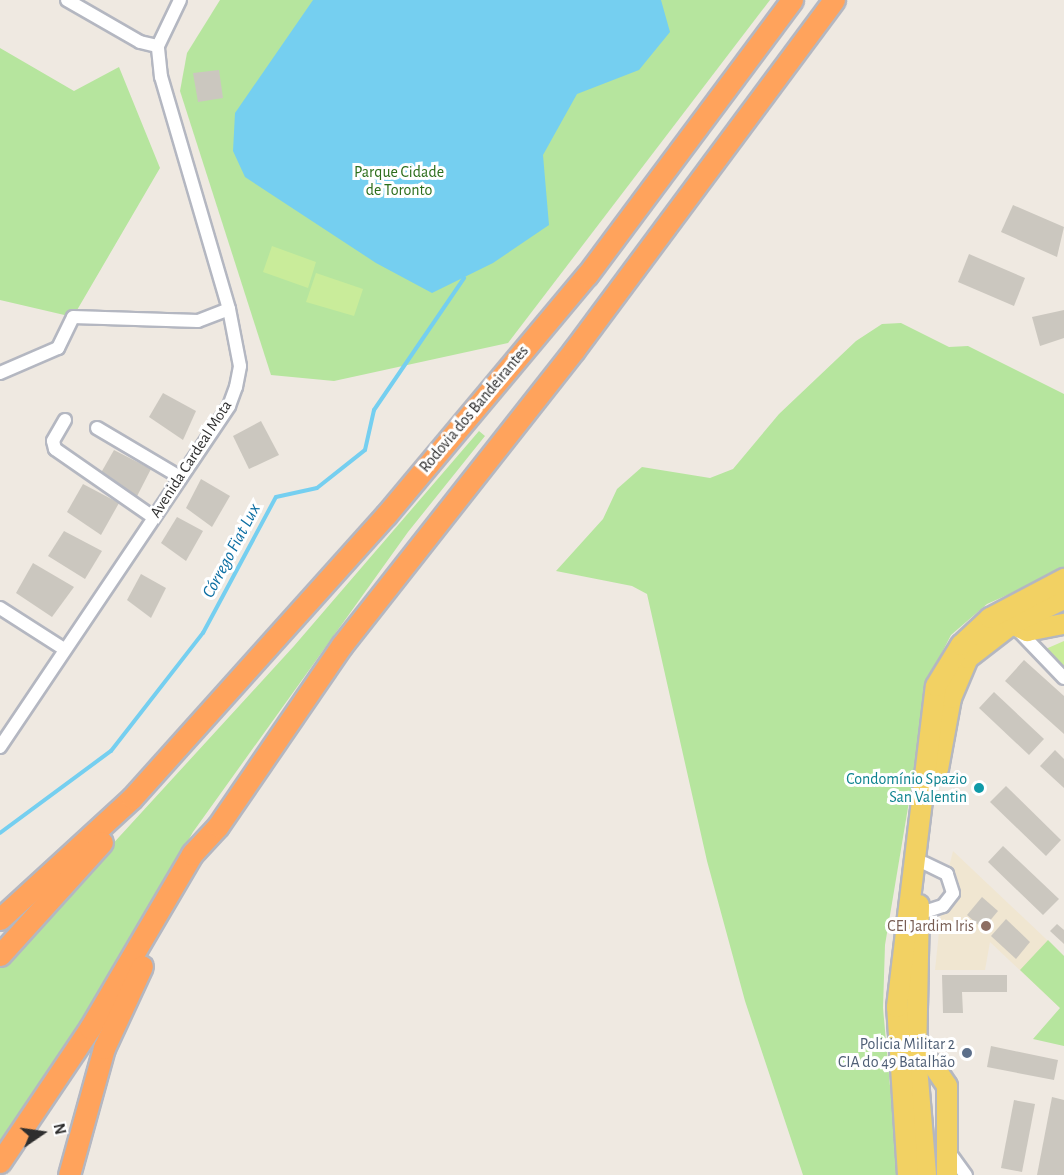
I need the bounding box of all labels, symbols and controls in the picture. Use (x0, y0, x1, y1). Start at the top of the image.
park label: Parque Cidade de Toronto (354, 162, 444, 200)
street label: Rodovia dos Bandeirantes (415, 342, 533, 476)
street label: Avenida Cardeal Mota (146, 397, 236, 521)
water label: Córrego Fiat Lux (198, 500, 266, 602)
place label: Condomínio Spazio San Valentin (846, 769, 967, 807)
marker: Condomínio Spazio San Valentin (972, 781, 986, 795)
place label: CEI Jardim Iris (887, 916, 974, 936)
marker: CEI Jardim Iris (979, 919, 993, 933)
place label: Policia Militar 2 CIA do 49 Batalhão (838, 1034, 955, 1072)
marker: Policia Militar 2 CIA do 49 Batalhão (960, 1046, 974, 1060)
north arrow (12, 1103, 72, 1163)
text: N (50, 1122, 69, 1136)

